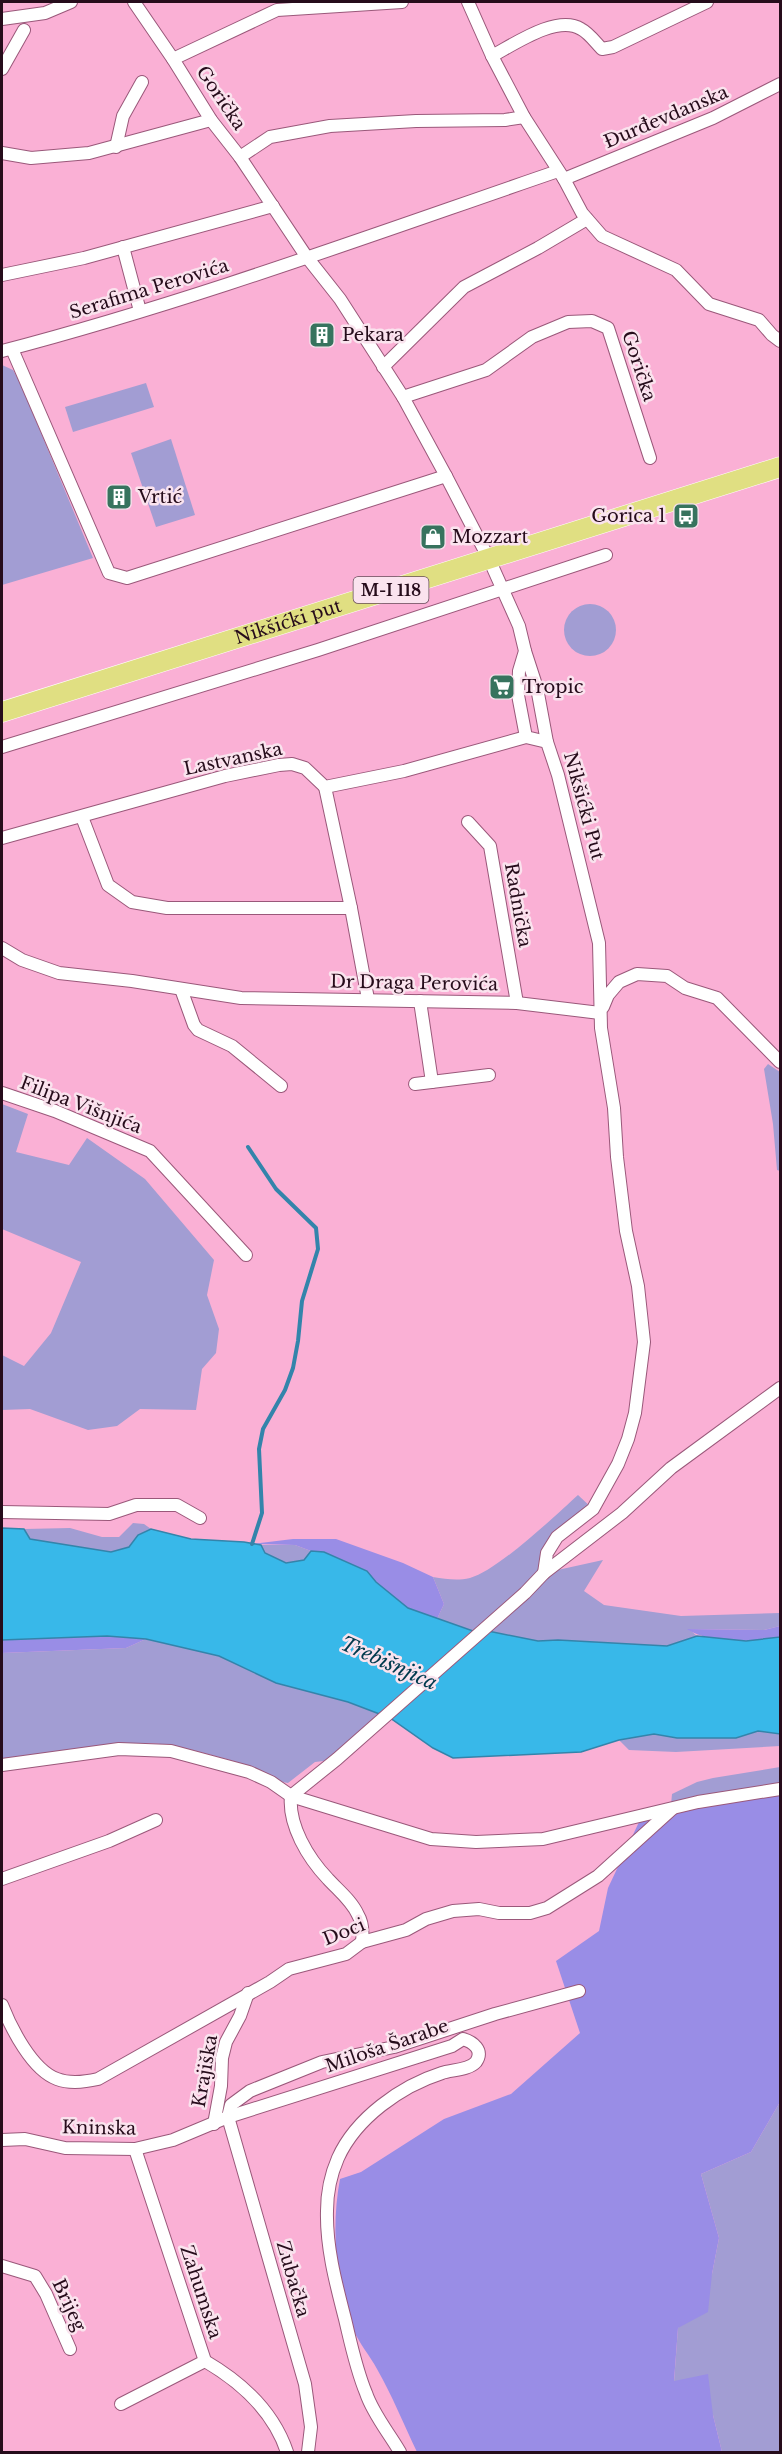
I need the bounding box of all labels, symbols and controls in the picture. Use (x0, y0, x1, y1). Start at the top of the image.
street label: Gorička (192, 62, 251, 134)
street label: Đurđevdanska (601, 81, 732, 153)
street label: Serafima Perovića (67, 254, 231, 324)
building icon: Pekara (307, 320, 337, 350)
place label: Pekara (342, 324, 404, 346)
street label: Gorička (617, 328, 661, 404)
building icon: Vrtić (104, 482, 134, 512)
place label: Vrtić (137, 486, 183, 508)
bus stop icon: Gorica 1 (671, 501, 701, 531)
place label: Gorica 1 (591, 505, 666, 527)
shop icon: Mozzart (418, 522, 448, 552)
place label: Mozzart (452, 526, 528, 548)
road number: M-I 118 (354, 577, 428, 603)
street label: Nikšićki put (232, 595, 344, 649)
supermarket icon: Tropic (487, 672, 517, 702)
place label: Tropic (522, 676, 584, 698)
street label: Lastvanska (182, 738, 284, 780)
street label: Nikšićki Put (559, 750, 609, 863)
street label: Radnička (500, 861, 536, 949)
street label: Dr Draga Perovića (330, 971, 498, 995)
street label: Filipa Višnjića (17, 1072, 145, 1138)
water label: Trebišnjica (337, 1631, 441, 1695)
street label: Doci (320, 1914, 368, 1950)
street label: Miloša Šarabe (322, 2014, 451, 2077)
street label: Krajiška (188, 2033, 222, 2109)
street label: Kninska (62, 2116, 136, 2140)
street label: Zubačka (272, 2238, 314, 2320)
street label: Zahumska (176, 2243, 226, 2341)
street label: Brijeg (47, 2275, 91, 2335)

